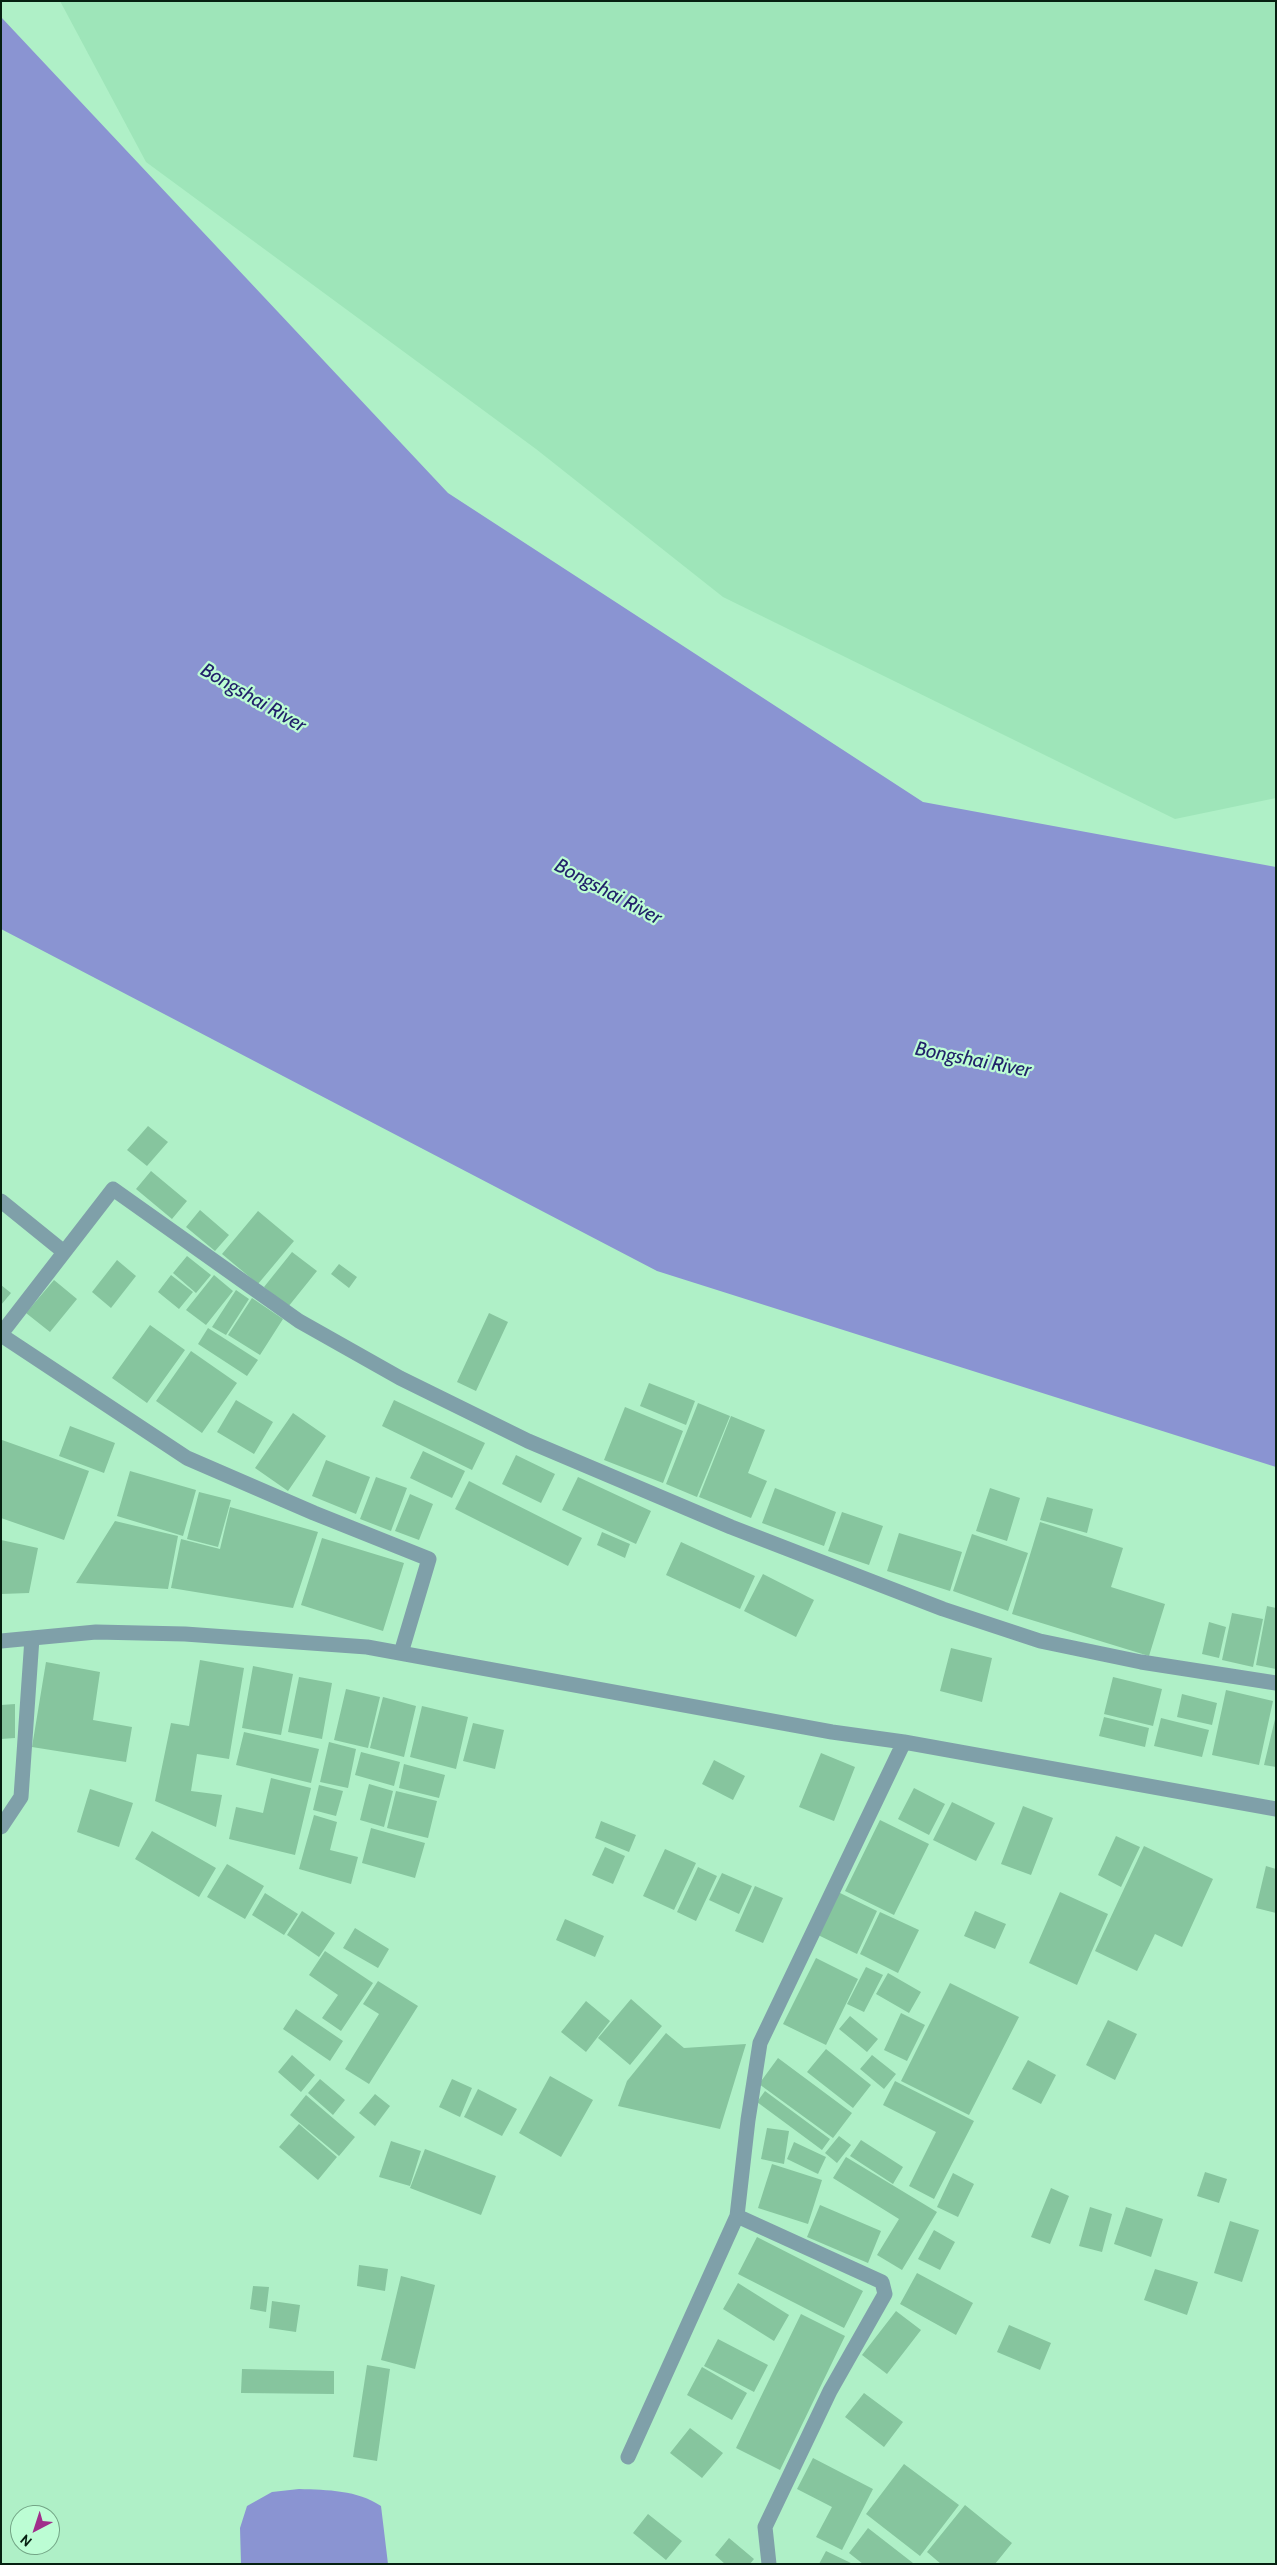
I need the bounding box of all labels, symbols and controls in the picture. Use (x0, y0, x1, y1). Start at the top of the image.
water label: Bongshai River (196, 658, 310, 738)
water label: Bongshai River (550, 854, 666, 930)
water label: Bongshai River (913, 1037, 1033, 1083)
north arrow (10, 2505, 60, 2555)
text: N (16, 2531, 36, 2551)

